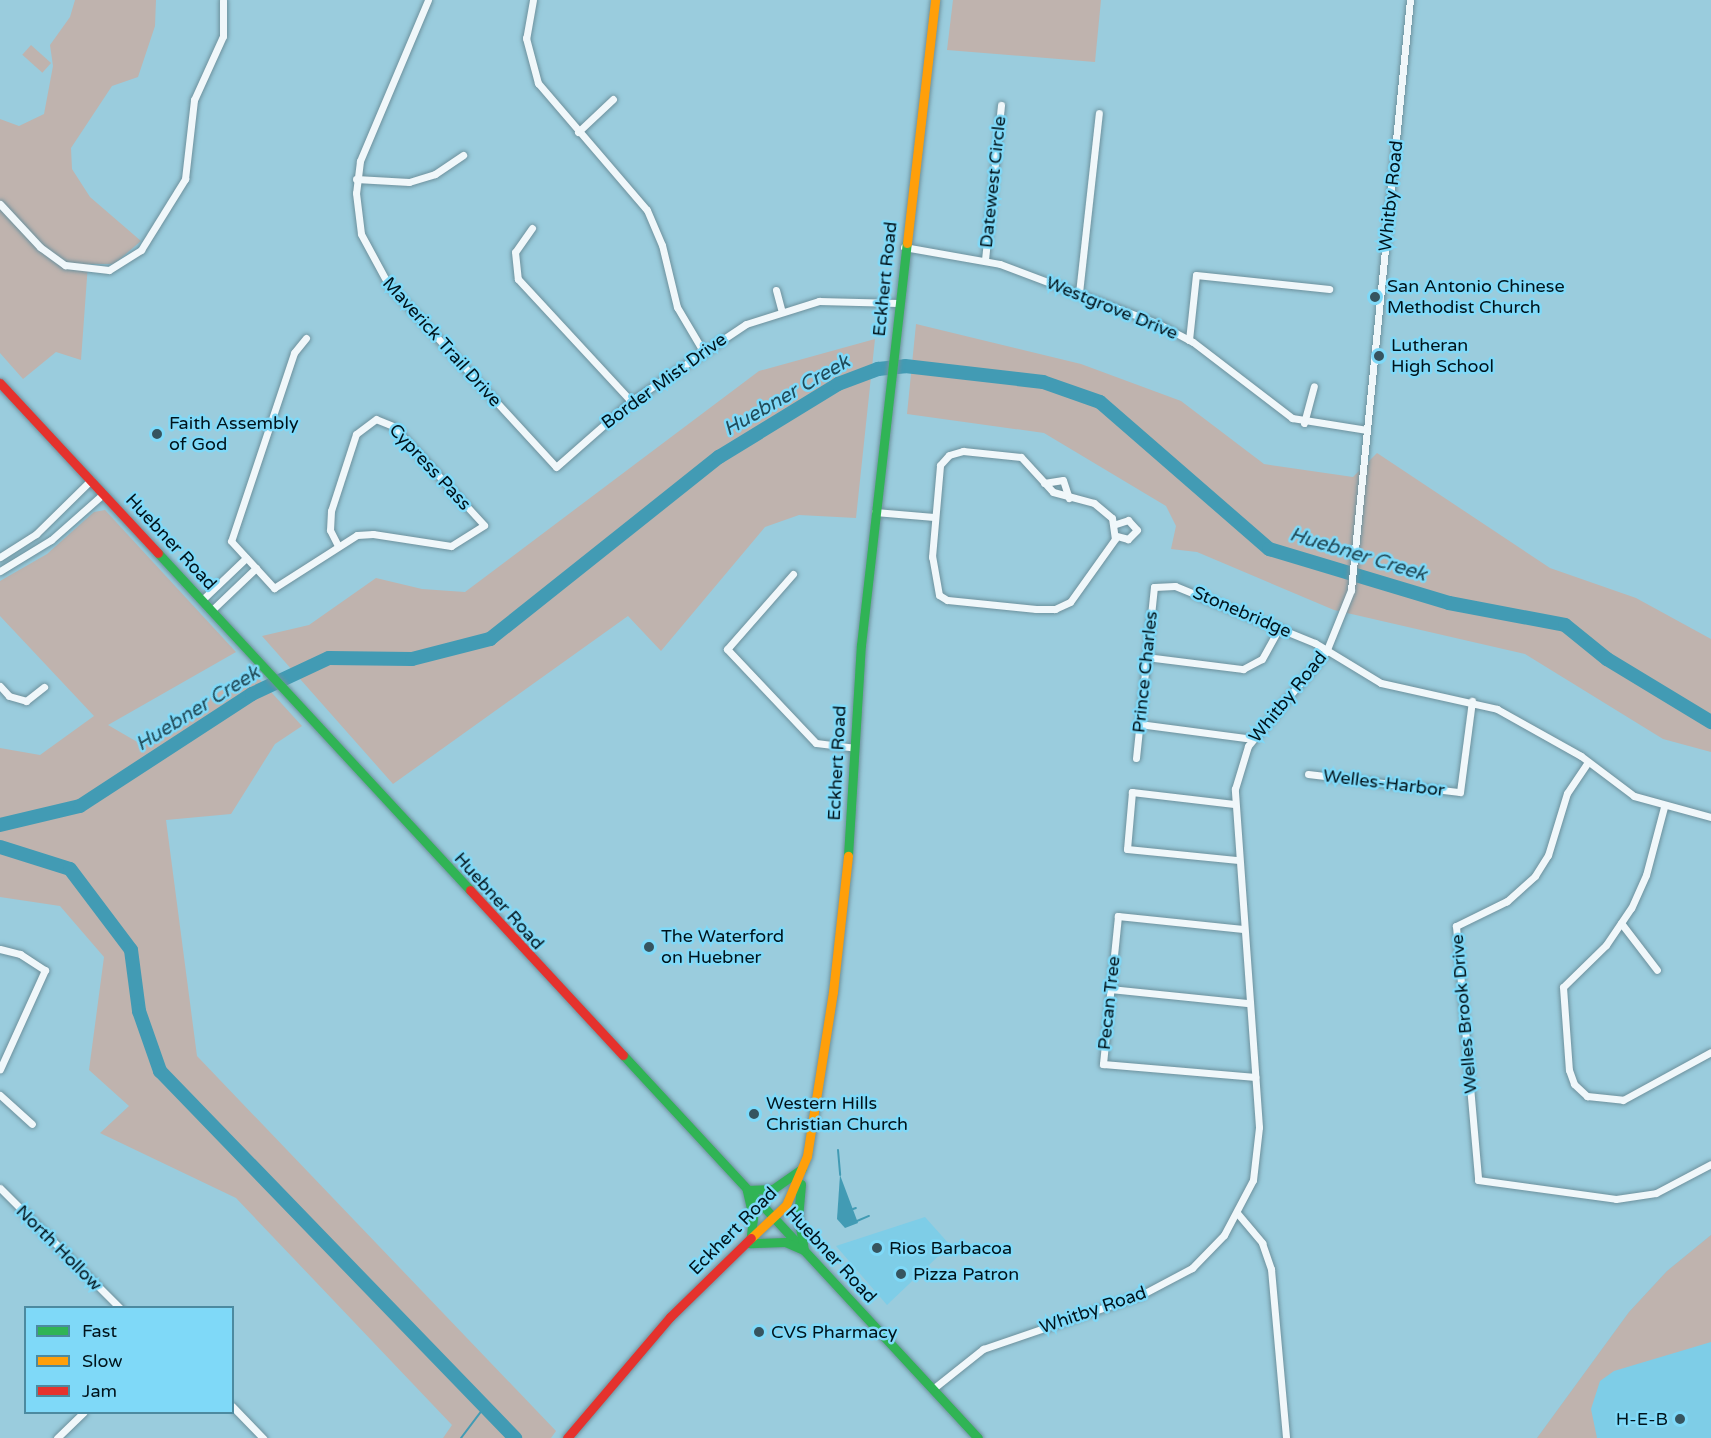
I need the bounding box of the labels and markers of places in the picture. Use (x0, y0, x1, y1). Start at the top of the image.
place label: San Antonio Chinese Methodist Church (1387, 276, 1565, 318)
marker: San Antonio Chinese Methodist Church (1368, 290, 1382, 304)
place label: Lutheran High School (1391, 335, 1494, 378)
marker: Lutheran High School (1372, 349, 1386, 363)
place label: Faith Assembly of God (169, 413, 299, 456)
marker: Faith Assembly of God (150, 427, 164, 441)
place label: The Waterford on Huebner (661, 926, 784, 968)
marker: The Waterford on Huebner (642, 940, 656, 954)
place label: Western Hills Christian Church (766, 1093, 908, 1136)
marker: Western Hills Christian Church (747, 1107, 761, 1121)
place label: Rios Barbacoa (889, 1237, 1012, 1259)
marker: Rios Barbacoa (870, 1241, 884, 1255)
place label: Pizza Patron (913, 1263, 1019, 1285)
marker: Pizza Patron (894, 1267, 908, 1281)
place label: CVS Pharmacy (771, 1321, 898, 1343)
marker: CVS Pharmacy (752, 1325, 766, 1339)
place label: H-E-B (1616, 1408, 1668, 1430)
marker: H-E-B (1673, 1412, 1687, 1426)

